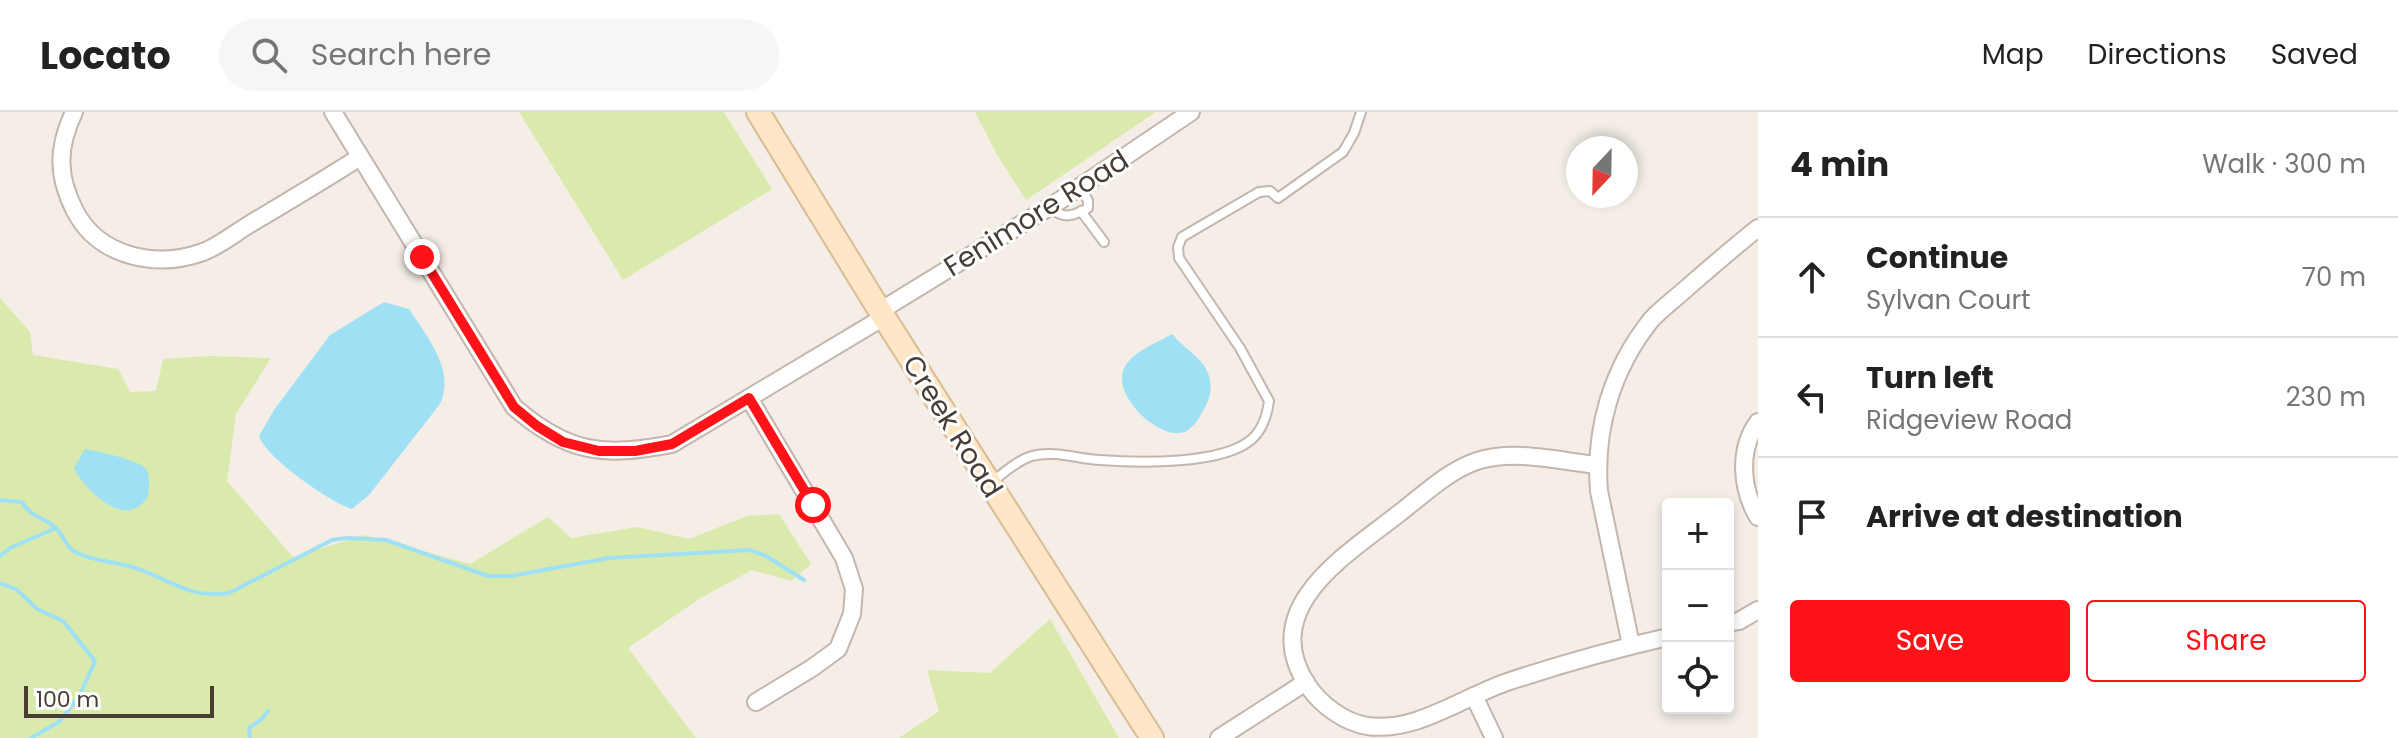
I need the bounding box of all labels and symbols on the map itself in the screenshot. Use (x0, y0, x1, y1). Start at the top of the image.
north arrow (1566, 136, 1638, 208)
street label: Fenimore Road (936, 141, 1136, 286)
route end (404, 239, 440, 275)
street label: Creek Road (893, 347, 1012, 505)
route start (795, 487, 831, 523)
scale bar (24, 682, 214, 718)

